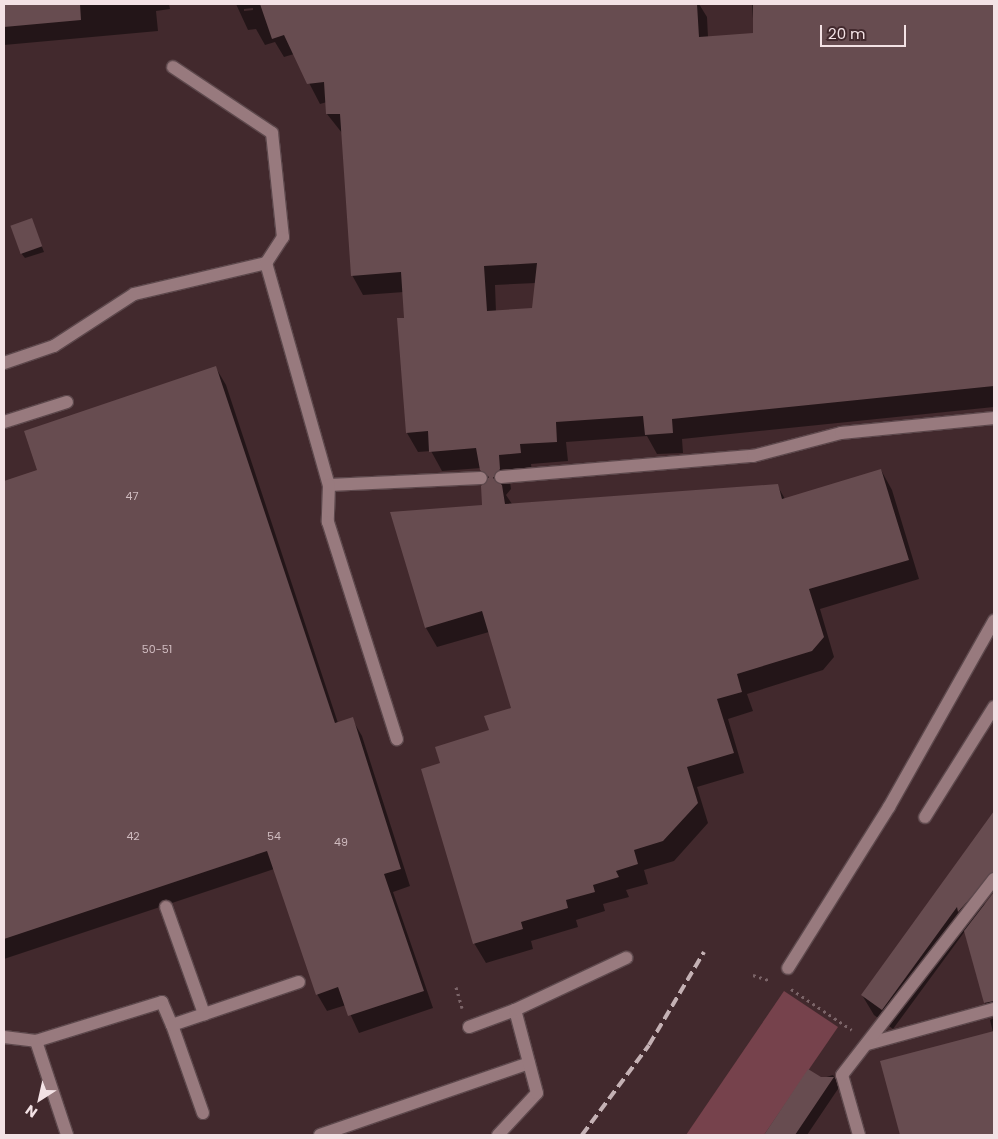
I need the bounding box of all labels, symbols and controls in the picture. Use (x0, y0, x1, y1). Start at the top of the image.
scale bar (823, 15, 909, 47)
text: 20 m (828, 23, 866, 44)
house number: 47 (126, 489, 138, 503)
house number: 50-51 (142, 642, 172, 656)
house number: 42 (126, 829, 140, 843)
house number: 54 (267, 829, 281, 843)
house number: 49 (334, 835, 348, 849)
north arrow (15, 1074, 65, 1124)
text: N (21, 1100, 41, 1122)

